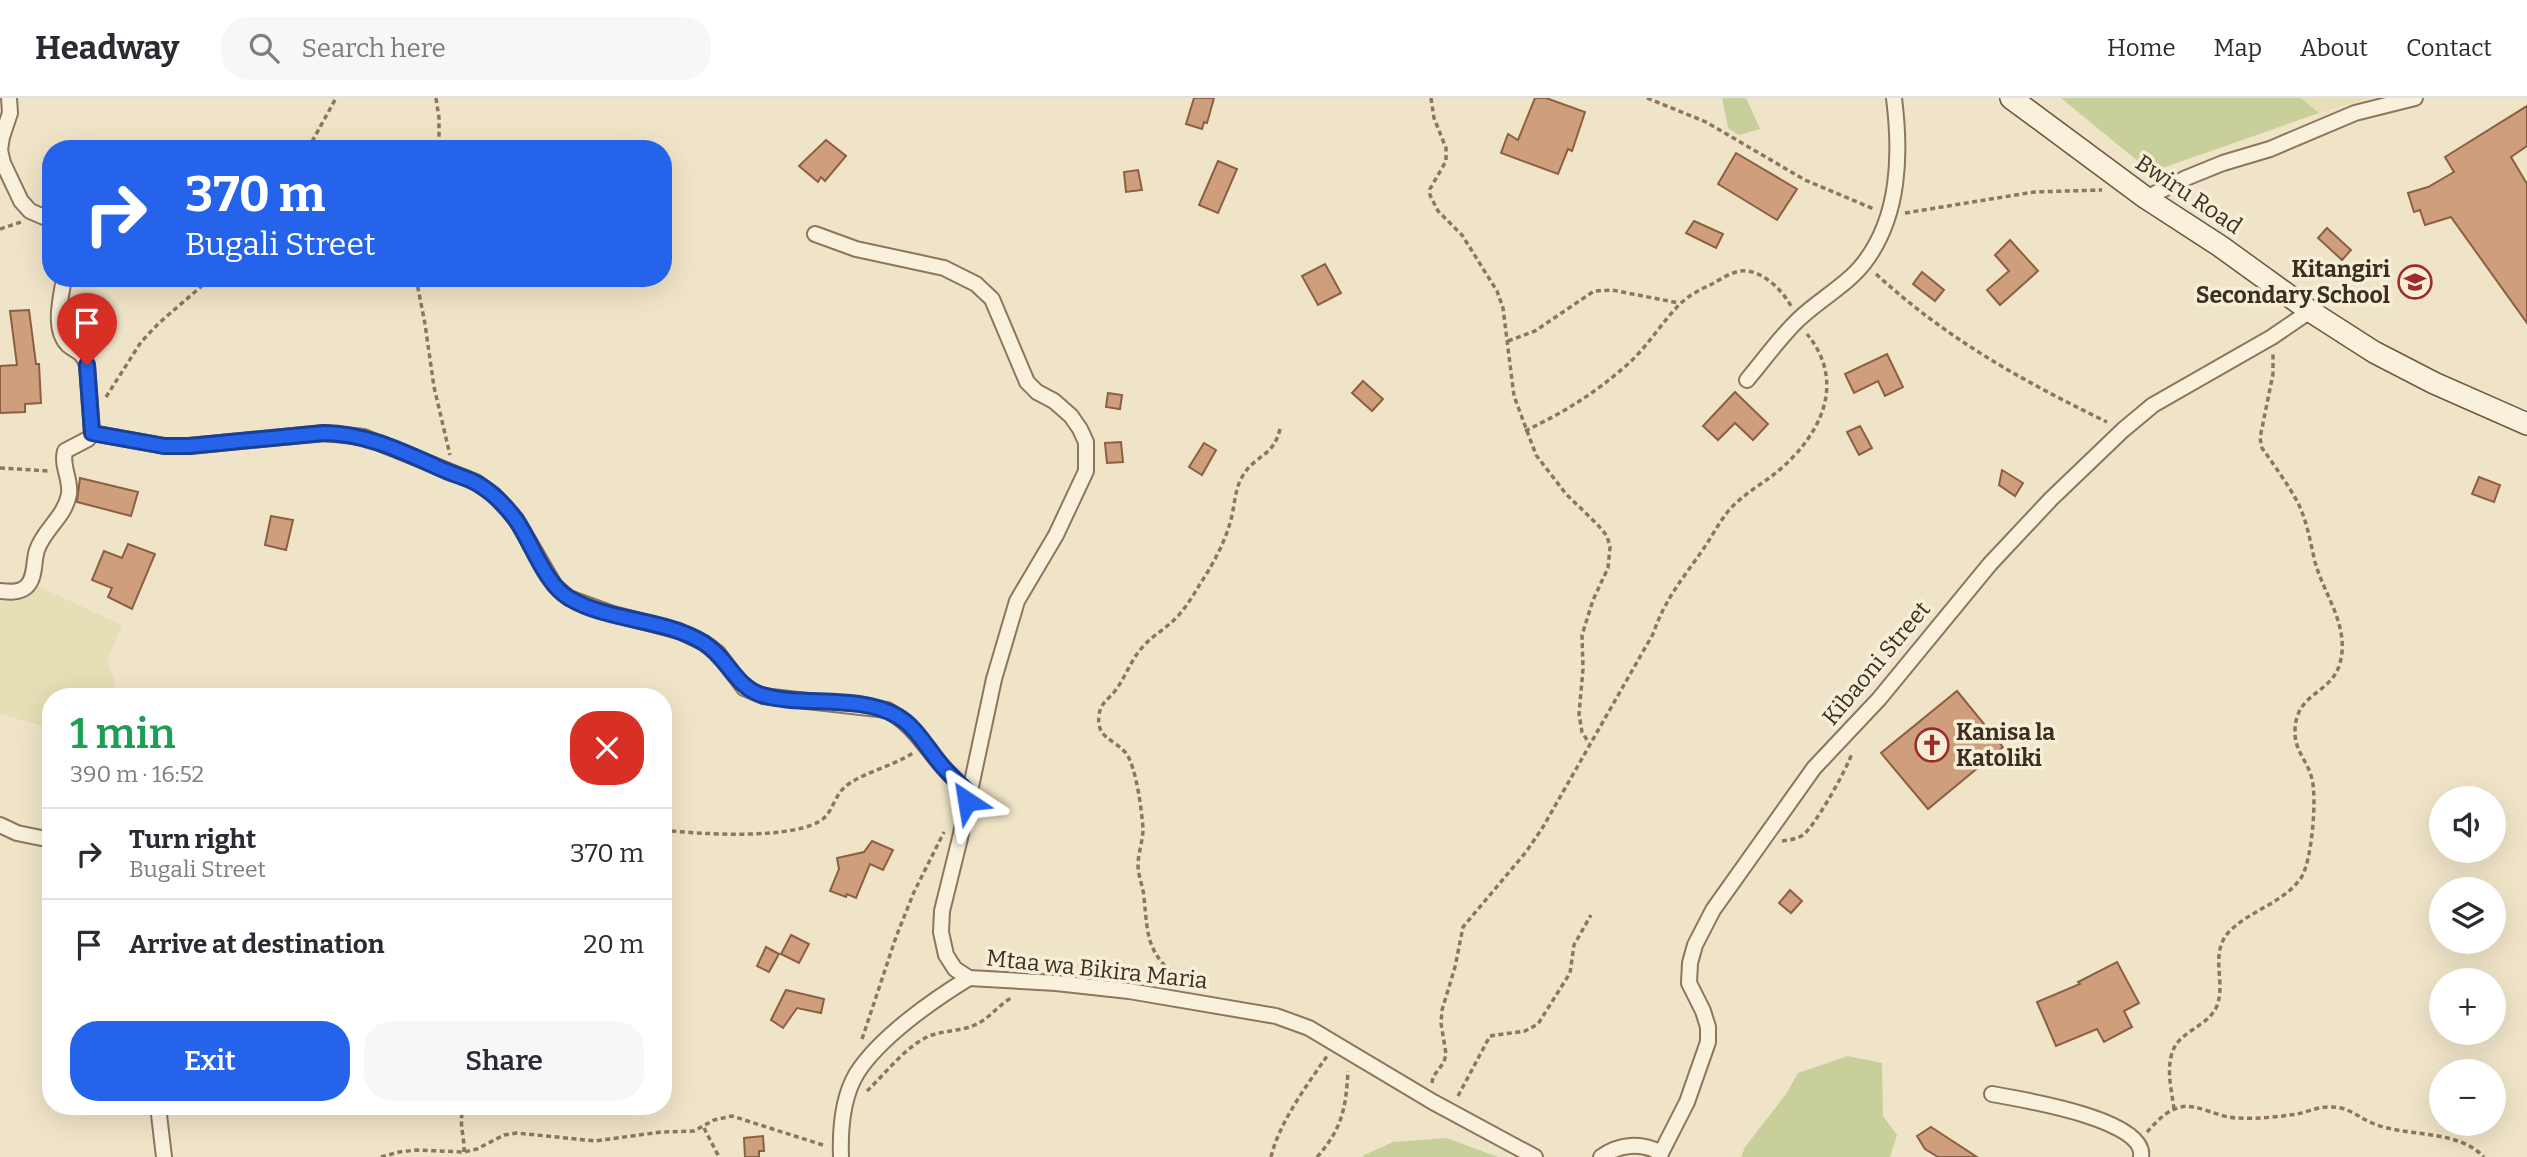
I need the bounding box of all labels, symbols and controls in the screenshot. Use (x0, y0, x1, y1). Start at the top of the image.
search box (221, 17, 711, 80)
text: Headway (35, 28, 179, 68)
icon: search (245, 29, 283, 67)
text: Search here (301, 33, 446, 64)
text: Home (2107, 34, 2176, 62)
text: Map (2214, 34, 2262, 62)
text: About (2300, 34, 2368, 62)
text: Contact (2406, 34, 2492, 62)
street label: Bwiru Road (2130, 148, 2248, 240)
text: 370 m (185, 165, 325, 224)
icon: right (70, 168, 161, 259)
text: Bugali Street (185, 225, 375, 263)
place label: Kitangiri Secondary School (2196, 255, 2390, 309)
school or university icon: Kitangiri Secondary School (2396, 263, 2434, 301)
pin (57, 293, 117, 365)
icon: arrive (68, 304, 106, 342)
street label: Kibaoni Street (1816, 595, 1936, 731)
text: 1 min (70, 709, 176, 759)
button: close (570, 711, 644, 785)
place label: Kanisa la Katoliki (1956, 718, 2055, 772)
church icon: Kanisa la Katoliki (1913, 726, 1951, 764)
text: 390 m · 16:52 (70, 760, 204, 788)
position arrow (930, 764, 1004, 838)
map controls (2429, 786, 2506, 1136)
button: sound (2429, 786, 2506, 863)
text: Turn right (129, 824, 256, 855)
icon: right (70, 835, 108, 873)
text: 370 m (570, 838, 644, 869)
text: Bugali Street (129, 855, 266, 883)
button: layers (2429, 877, 2506, 954)
icon: arrive (70, 926, 108, 964)
text: Arrive at destination (129, 929, 384, 960)
text: 20 m (583, 929, 644, 960)
street label: Mtaa wa Bikira Maria (985, 943, 1210, 995)
button: + (2429, 968, 2506, 1045)
button: Exit (70, 1021, 350, 1101)
button: Share (364, 1021, 644, 1101)
button: − (2429, 1059, 2506, 1136)

